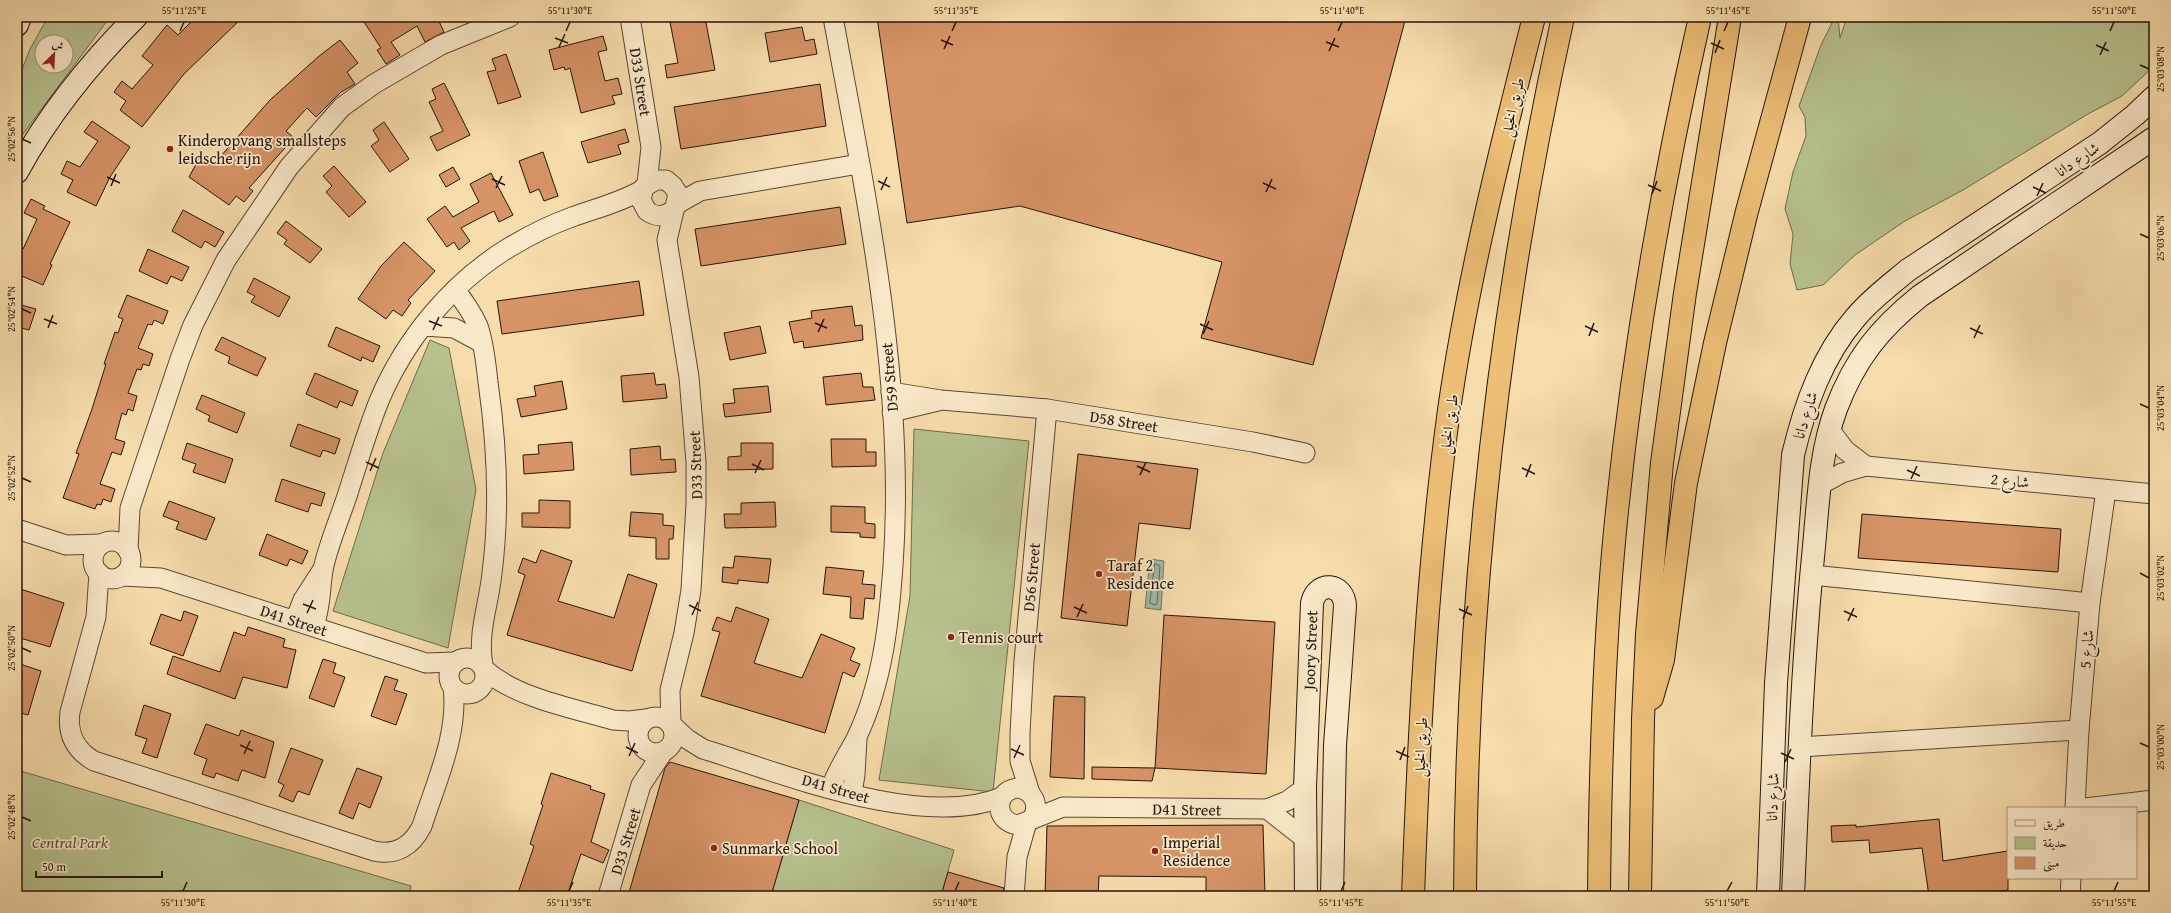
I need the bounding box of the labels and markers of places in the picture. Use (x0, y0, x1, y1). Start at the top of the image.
place label: Kinderopvang smallsteps leidsche rijn (178, 128, 346, 170)
marker: Kinderopvang smallsteps leidsche rijn (165, 144, 175, 154)
place label: Taraf 2 Residence (1107, 553, 1174, 595)
marker: Taraf 2 Residence (1094, 569, 1104, 579)
place label: Tennis court (959, 625, 1044, 649)
marker: Tennis court (946, 632, 956, 642)
place label: Imperial Residence (1163, 830, 1230, 872)
place label: Sunmarke School (722, 836, 838, 860)
marker: Sunmarke School (709, 843, 719, 853)
marker: Imperial Residence (1150, 846, 1160, 856)

